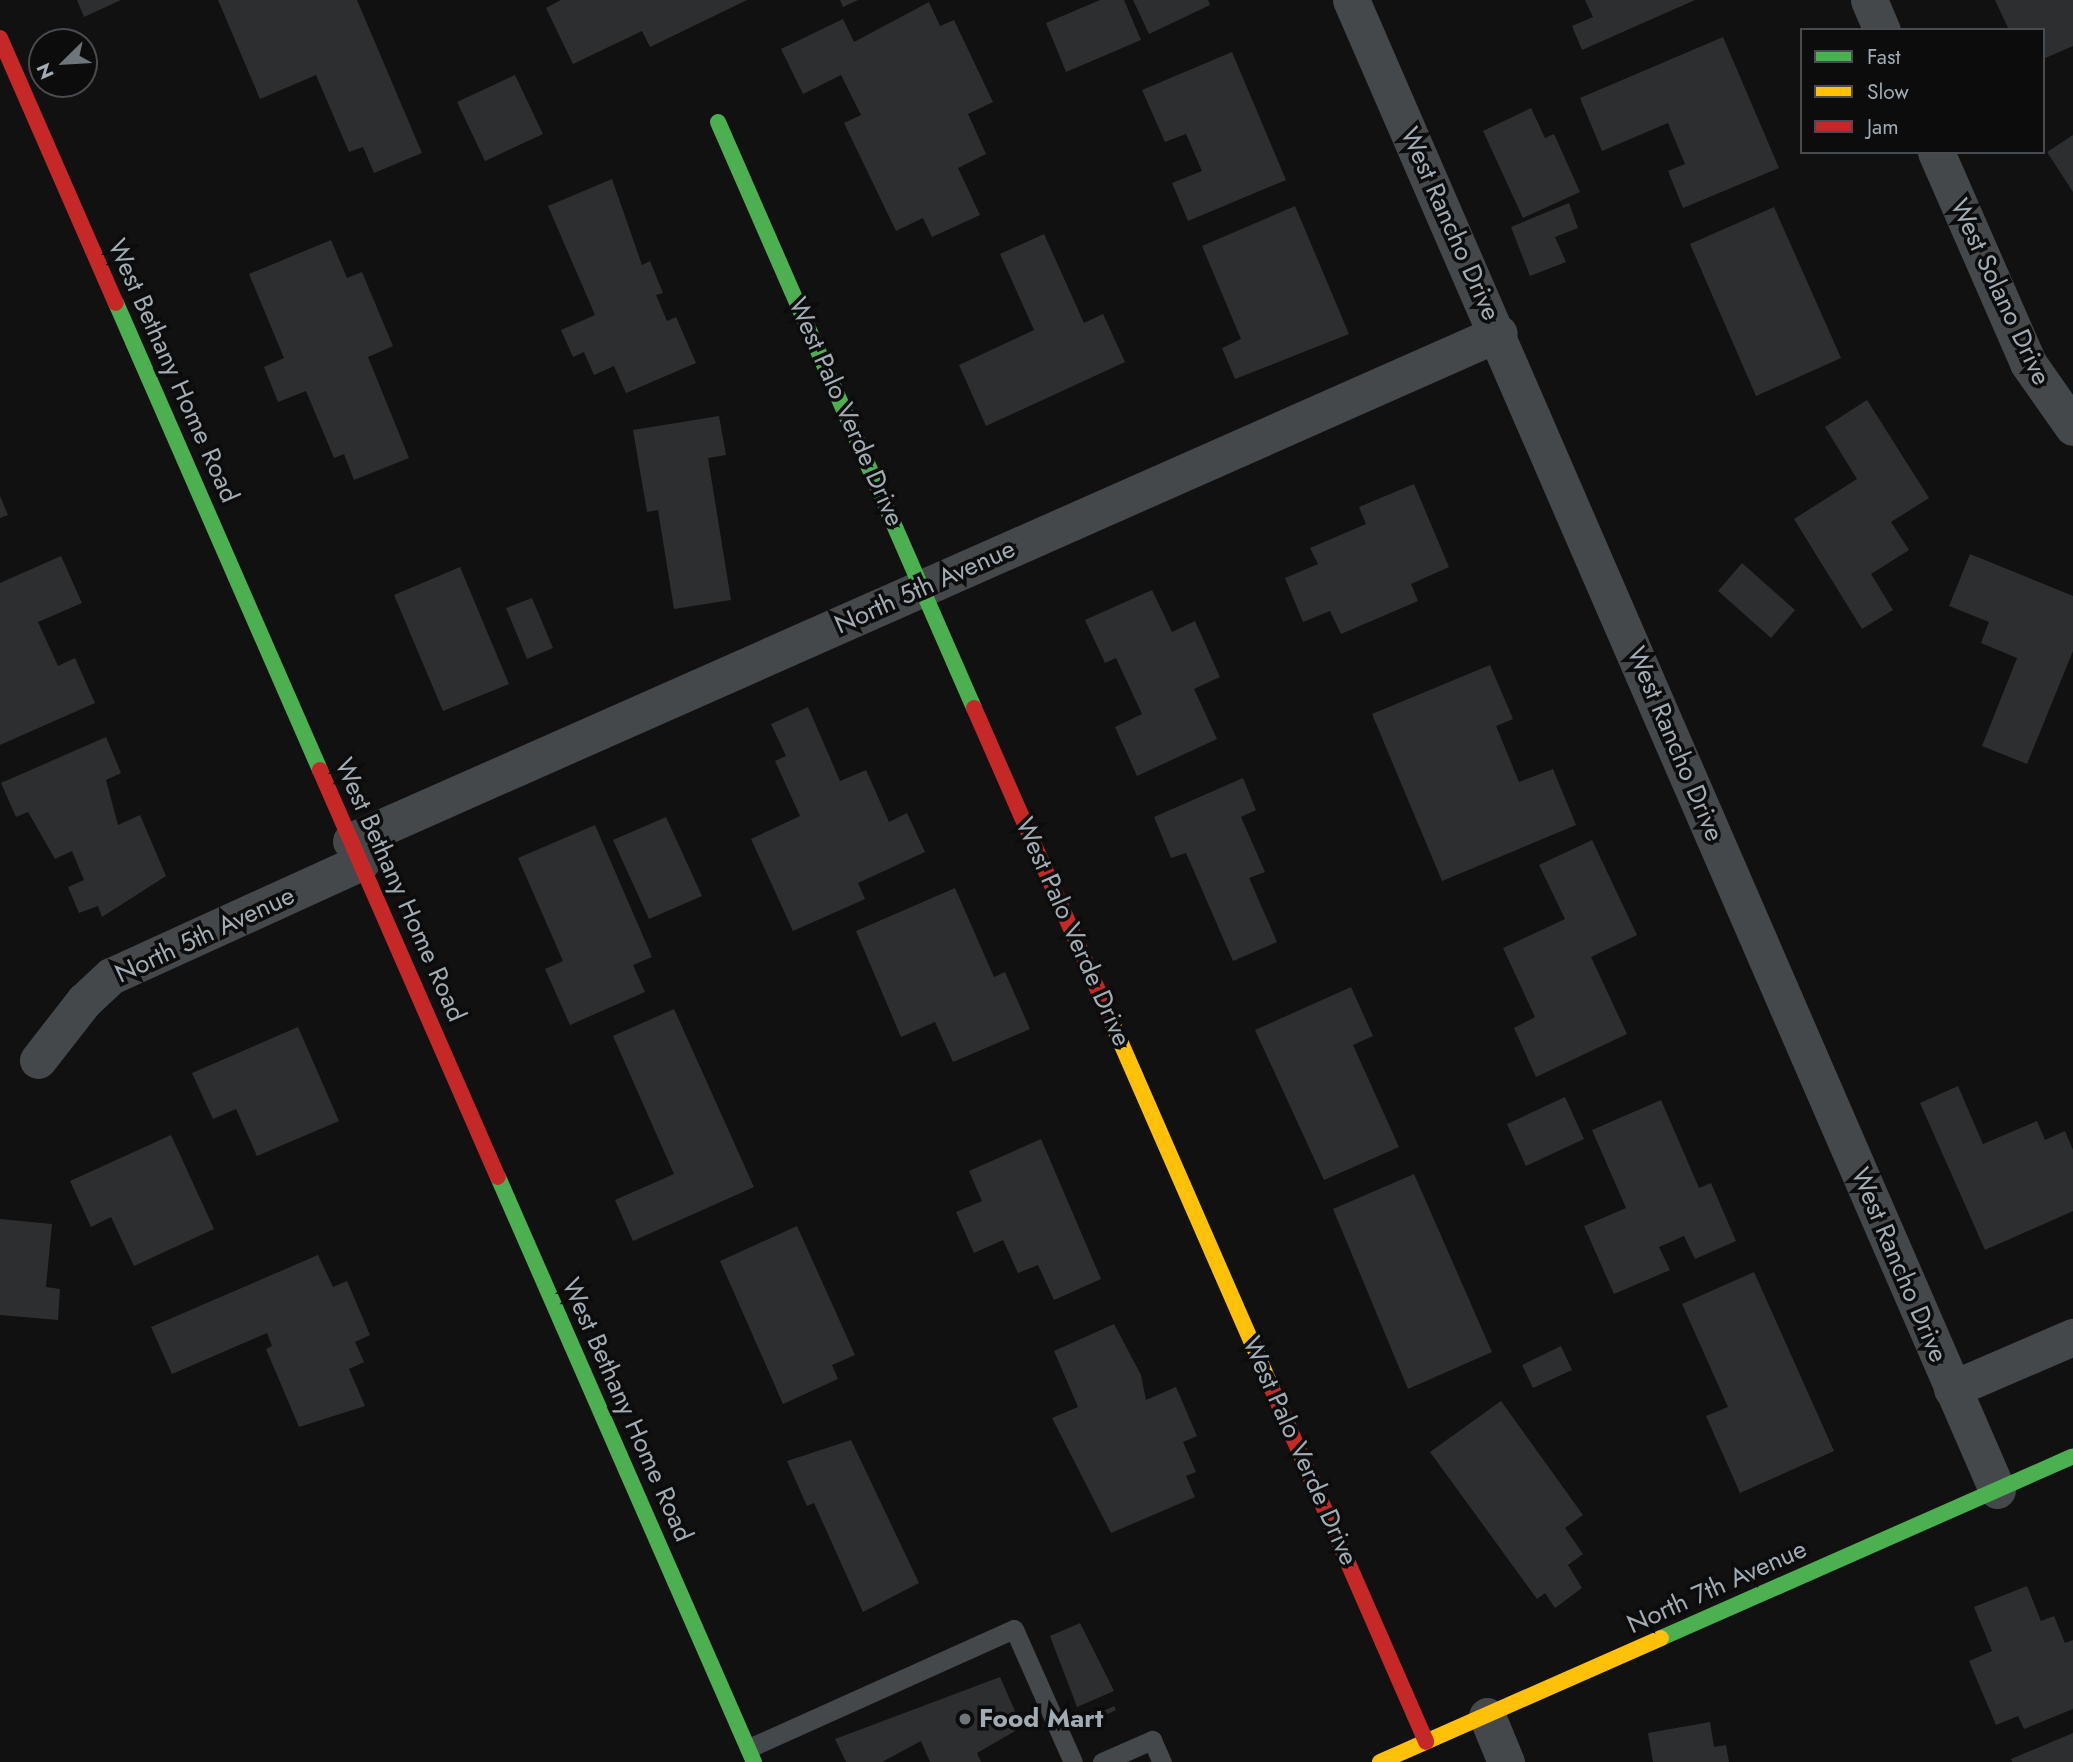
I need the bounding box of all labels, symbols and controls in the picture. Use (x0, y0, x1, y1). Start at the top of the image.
north arrow (28, 28, 98, 98)
legend (1800, 28, 2045, 154)
text: Fast (1867, 42, 1900, 72)
text: N (30, 59, 61, 83)
text: Slow (1867, 77, 1909, 107)
text: Jam (1867, 112, 1899, 142)
street label: West Rancho Drive (1393, 123, 1507, 325)
street label: West Solano Drive (1943, 194, 2057, 390)
street label: West Bethany Home Road (101, 234, 245, 508)
street label: West Palo Verde Drive (782, 293, 910, 531)
street label: North 5th Avenue (830, 533, 1020, 641)
street label: West Rancho Drive (1620, 642, 1730, 846)
street label: West Bethany Home Road (328, 753, 472, 1027)
street label: West Palo Verde Drive (1009, 813, 1137, 1051)
street label: North 5th Avenue (110, 880, 300, 990)
street label: West Rancho Drive (1844, 1163, 1954, 1367)
street label: West Bethany Home Road (555, 1273, 699, 1547)
street label: West Palo Verde Drive (1236, 1332, 1364, 1570)
street label: North 7th Avenue (1622, 1533, 1812, 1641)
place label: Food Mart (979, 1703, 1103, 1735)
marker: Food Mart (957, 1711, 973, 1727)

